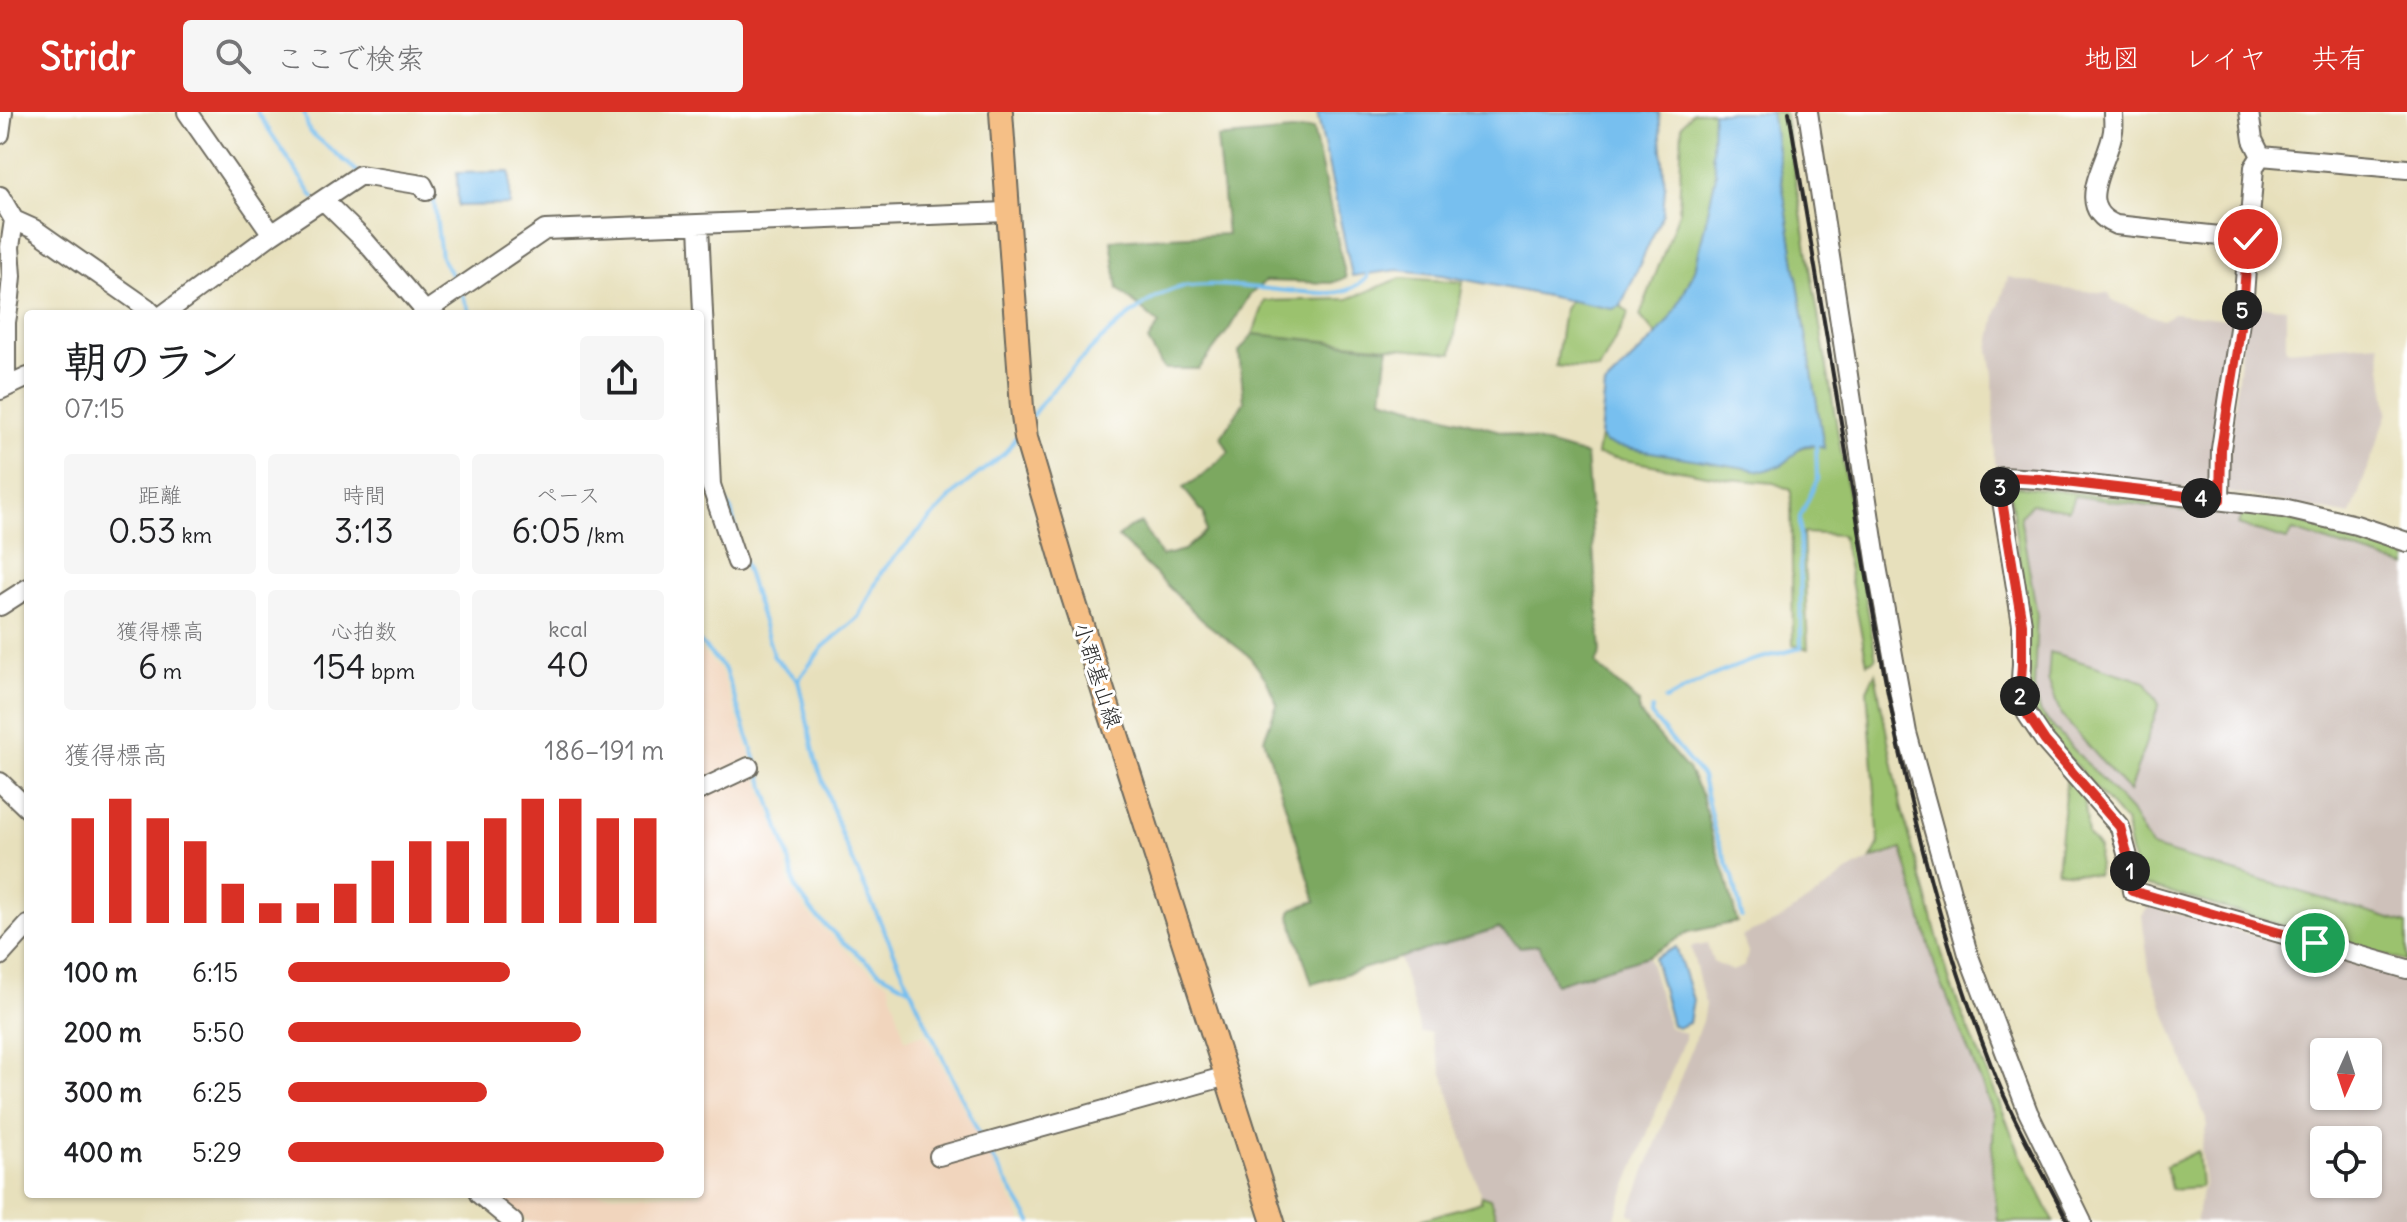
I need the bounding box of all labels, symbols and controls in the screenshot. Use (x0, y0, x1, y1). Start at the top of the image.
search box (183, 20, 743, 92)
text: Stridr (40, 33, 135, 80)
icon: search (211, 34, 255, 78)
text: ここで検索 (275, 39, 425, 77)
text: 地図 (2084, 40, 2140, 76)
text: レイヤ (2184, 40, 2267, 76)
text: 共有 (2311, 40, 2367, 76)
pin (2214, 205, 2282, 273)
icon: check (2226, 217, 2270, 261)
pin: 5 (2222, 290, 2262, 330)
text: 5 (2236, 296, 2248, 324)
text: 朝のラン (64, 334, 240, 389)
button: share (580, 336, 664, 420)
text: 07:15 (64, 392, 125, 425)
pin: 3 (1980, 467, 2020, 507)
text: 3 (1994, 473, 2006, 501)
pin: 4 (2181, 478, 2221, 518)
text: 距離 (138, 481, 182, 509)
text: 時間 (342, 481, 386, 509)
text: ペース (536, 481, 600, 509)
text: 4 (2195, 484, 2207, 512)
text: 0.53 (108, 509, 176, 552)
text: 3:13 (334, 509, 394, 552)
text: 6:05 (512, 509, 581, 552)
text: km (176, 521, 212, 549)
text: /km (581, 521, 624, 549)
text: kcal (548, 615, 588, 643)
text: 獲得標高 (116, 617, 204, 645)
text: 心拍数 (331, 617, 397, 645)
street label: 小郡基山線 (1068, 618, 1128, 732)
text: 40 (547, 643, 589, 686)
text: 6 (138, 645, 158, 688)
text: 154 (313, 645, 366, 688)
text: m (158, 657, 182, 685)
text: bpm (366, 657, 415, 685)
pin: 2 (2000, 676, 2040, 716)
text: 2 (2014, 682, 2026, 710)
text: 186–191 m (544, 734, 664, 767)
text: 獲得標高 (64, 738, 168, 771)
pin: 1 (2110, 851, 2150, 891)
text: 1 (2126, 857, 2134, 885)
pin (2281, 909, 2349, 977)
icon: arrive (2293, 921, 2337, 965)
text: 100 m (64, 956, 138, 989)
text: 6:15 (192, 956, 238, 989)
text: 200 m (64, 1016, 141, 1049)
text: 5:50 (192, 1016, 245, 1049)
north arrow (2310, 1038, 2382, 1110)
map controls (2310, 1038, 2382, 1198)
text: 300 m (64, 1076, 142, 1109)
text: 6:25 (192, 1076, 242, 1109)
button: locate (2310, 1126, 2382, 1198)
text: 400 m (64, 1136, 142, 1169)
text: 5:29 (192, 1136, 242, 1169)

